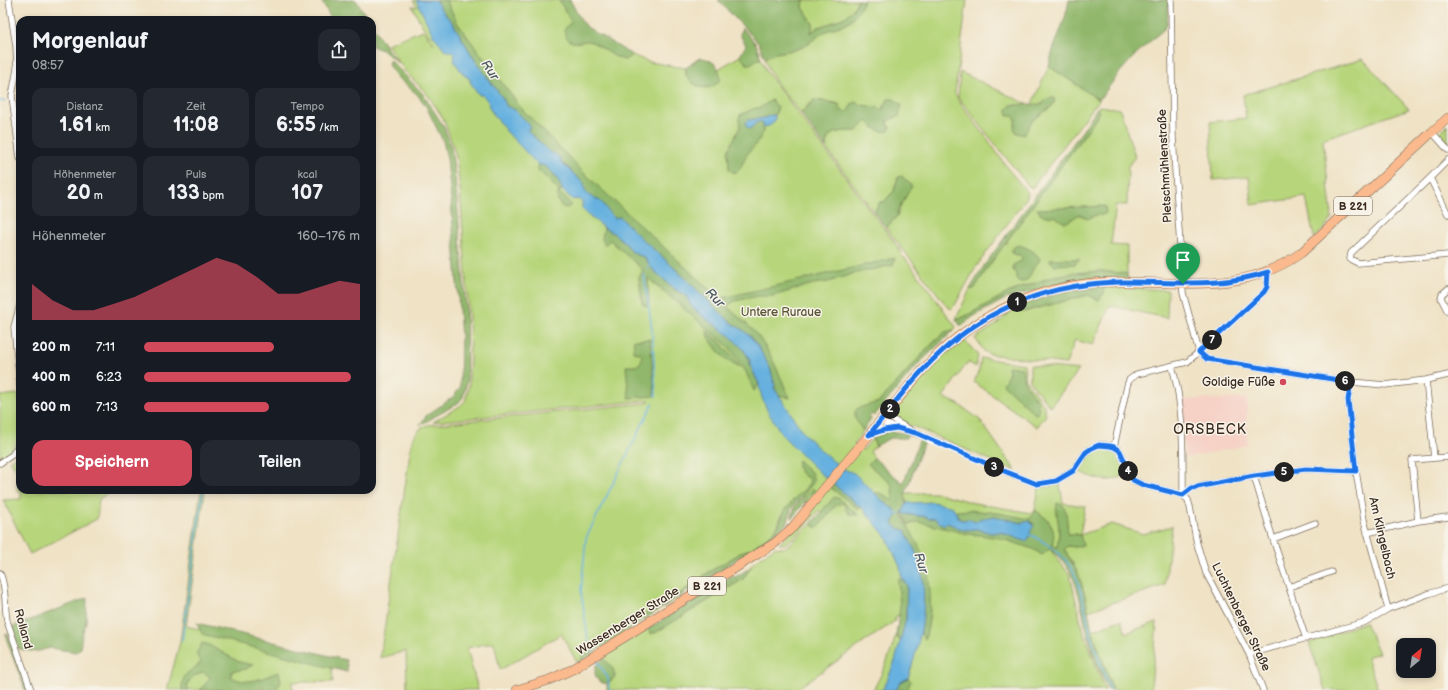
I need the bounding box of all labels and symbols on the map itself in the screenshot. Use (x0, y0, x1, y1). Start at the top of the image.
water label: Rur (477, 57, 503, 84)
street label: Pletschmühlenstraße (1155, 109, 1175, 223)
road number: B 221 (1334, 197, 1372, 215)
pin (1166, 243, 1200, 284)
water label: Rur (702, 285, 729, 312)
pin: 1 (1007, 292, 1027, 312)
park label: Untere Ruraue (741, 305, 821, 320)
pin: 7 (1202, 330, 1222, 350)
pin: 6 (1335, 371, 1355, 391)
place label: Goldige Füße (1202, 375, 1275, 390)
marker: Goldige Füße (1278, 377, 1288, 387)
pin: 2 (880, 399, 900, 419)
district label: ORSBECK (1173, 421, 1247, 438)
pin: 3 (984, 457, 1004, 477)
pin: 4 (1118, 461, 1138, 481)
pin: 5 (1274, 462, 1294, 482)
street label: Am Klingelbach (1365, 495, 1399, 581)
water label: Rur (910, 550, 932, 577)
street label: Luchtenberger Straße (1208, 560, 1274, 674)
road number: B 221 (688, 577, 726, 595)
street label: Wassenberger Straße (574, 583, 682, 659)
street label: Rolland (10, 607, 36, 651)
north arrow (1396, 638, 1436, 678)

